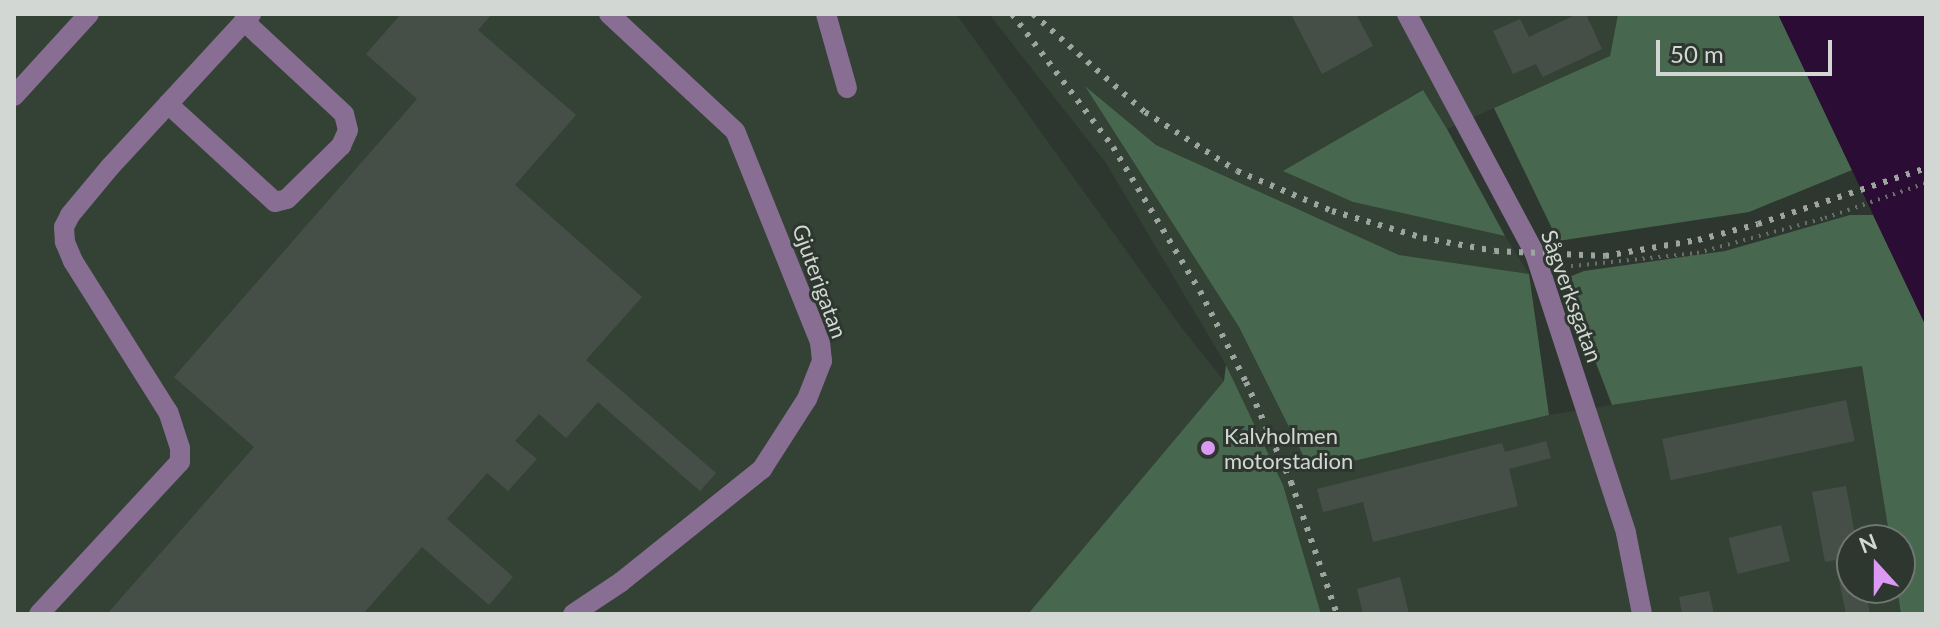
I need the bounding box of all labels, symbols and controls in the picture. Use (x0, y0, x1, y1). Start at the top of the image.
scale bar (1660, 24, 1836, 74)
text: 50 m (1670, 39, 1724, 68)
street label: Gjuterigatan (787, 220, 853, 342)
street label: Sågverksgatan (1536, 226, 1608, 366)
place label: Kalvholmen motorstadion (1224, 422, 1353, 474)
marker: Kalvholmen motorstadion (1199, 439, 1217, 457)
north arrow (1836, 524, 1916, 604)
text: N (1855, 527, 1881, 559)

